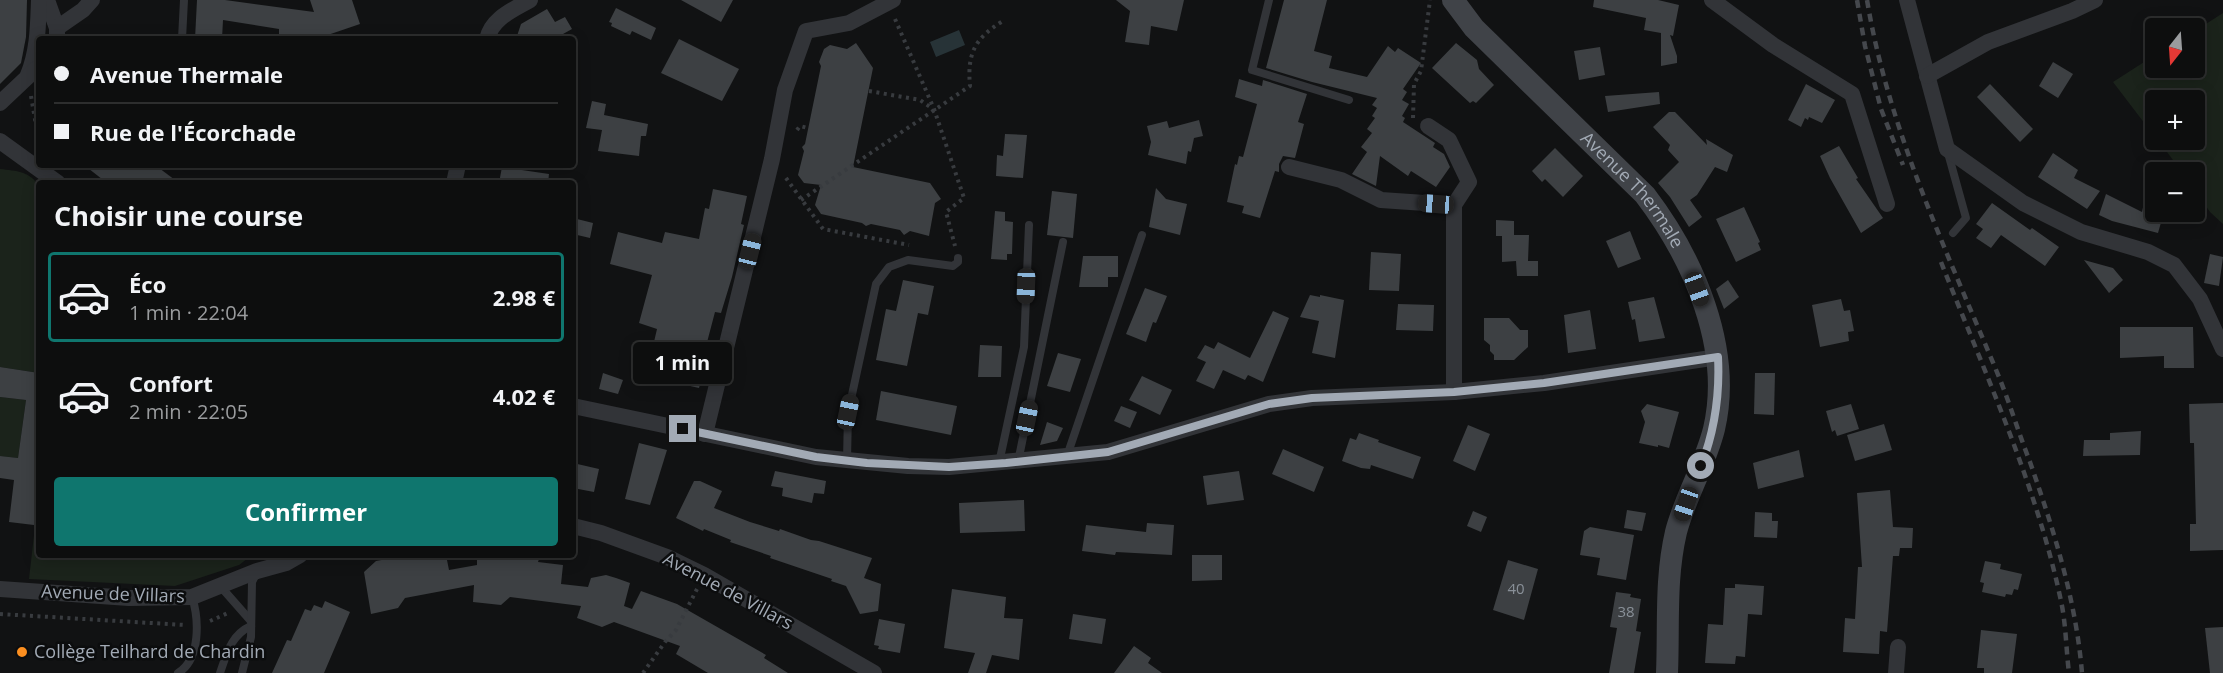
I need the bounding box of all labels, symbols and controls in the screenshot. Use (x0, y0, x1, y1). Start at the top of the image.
north arrow (2145, 18, 2205, 78)
map controls (2145, 18, 2205, 222)
text: Avenue Thermale (90, 59, 283, 89)
button: + (2145, 90, 2205, 150)
text: Rue de l'Écorchade (90, 117, 296, 147)
street label: Avenue Thermale (1576, 126, 1690, 252)
button: − (2145, 162, 2205, 222)
car (1417, 194, 1455, 214)
text: Choisir une course (54, 197, 303, 234)
car (737, 231, 763, 271)
car (1016, 268, 1036, 304)
text: Éco (129, 269, 166, 299)
car (1682, 269, 1712, 309)
icon: car (57, 270, 111, 324)
text: 2.98 € (493, 282, 555, 312)
text: 1 min · 22:04 (129, 299, 248, 326)
callout: 1 min (634, 342, 732, 384)
text: 1 min (655, 349, 710, 376)
text: Confort (129, 368, 213, 398)
icon: car (57, 369, 111, 423)
text: 4.02 € (493, 381, 555, 411)
car (835, 393, 861, 431)
text: 2 min · 22:05 (129, 398, 248, 425)
car (1014, 399, 1040, 437)
route end (669, 415, 696, 442)
route start (1687, 452, 1714, 479)
button: Confirmer (54, 477, 558, 546)
car (1672, 484, 1700, 524)
street label: Avenue de Villars (660, 546, 797, 634)
house number: 40 (1507, 578, 1525, 598)
street label: Avenue de Villars (41, 579, 185, 607)
house number: 38 (1617, 601, 1635, 621)
place label: Collège Teilhard de Chardin (34, 639, 265, 663)
marker: Collège Teilhard de Chardin (15, 645, 29, 659)

